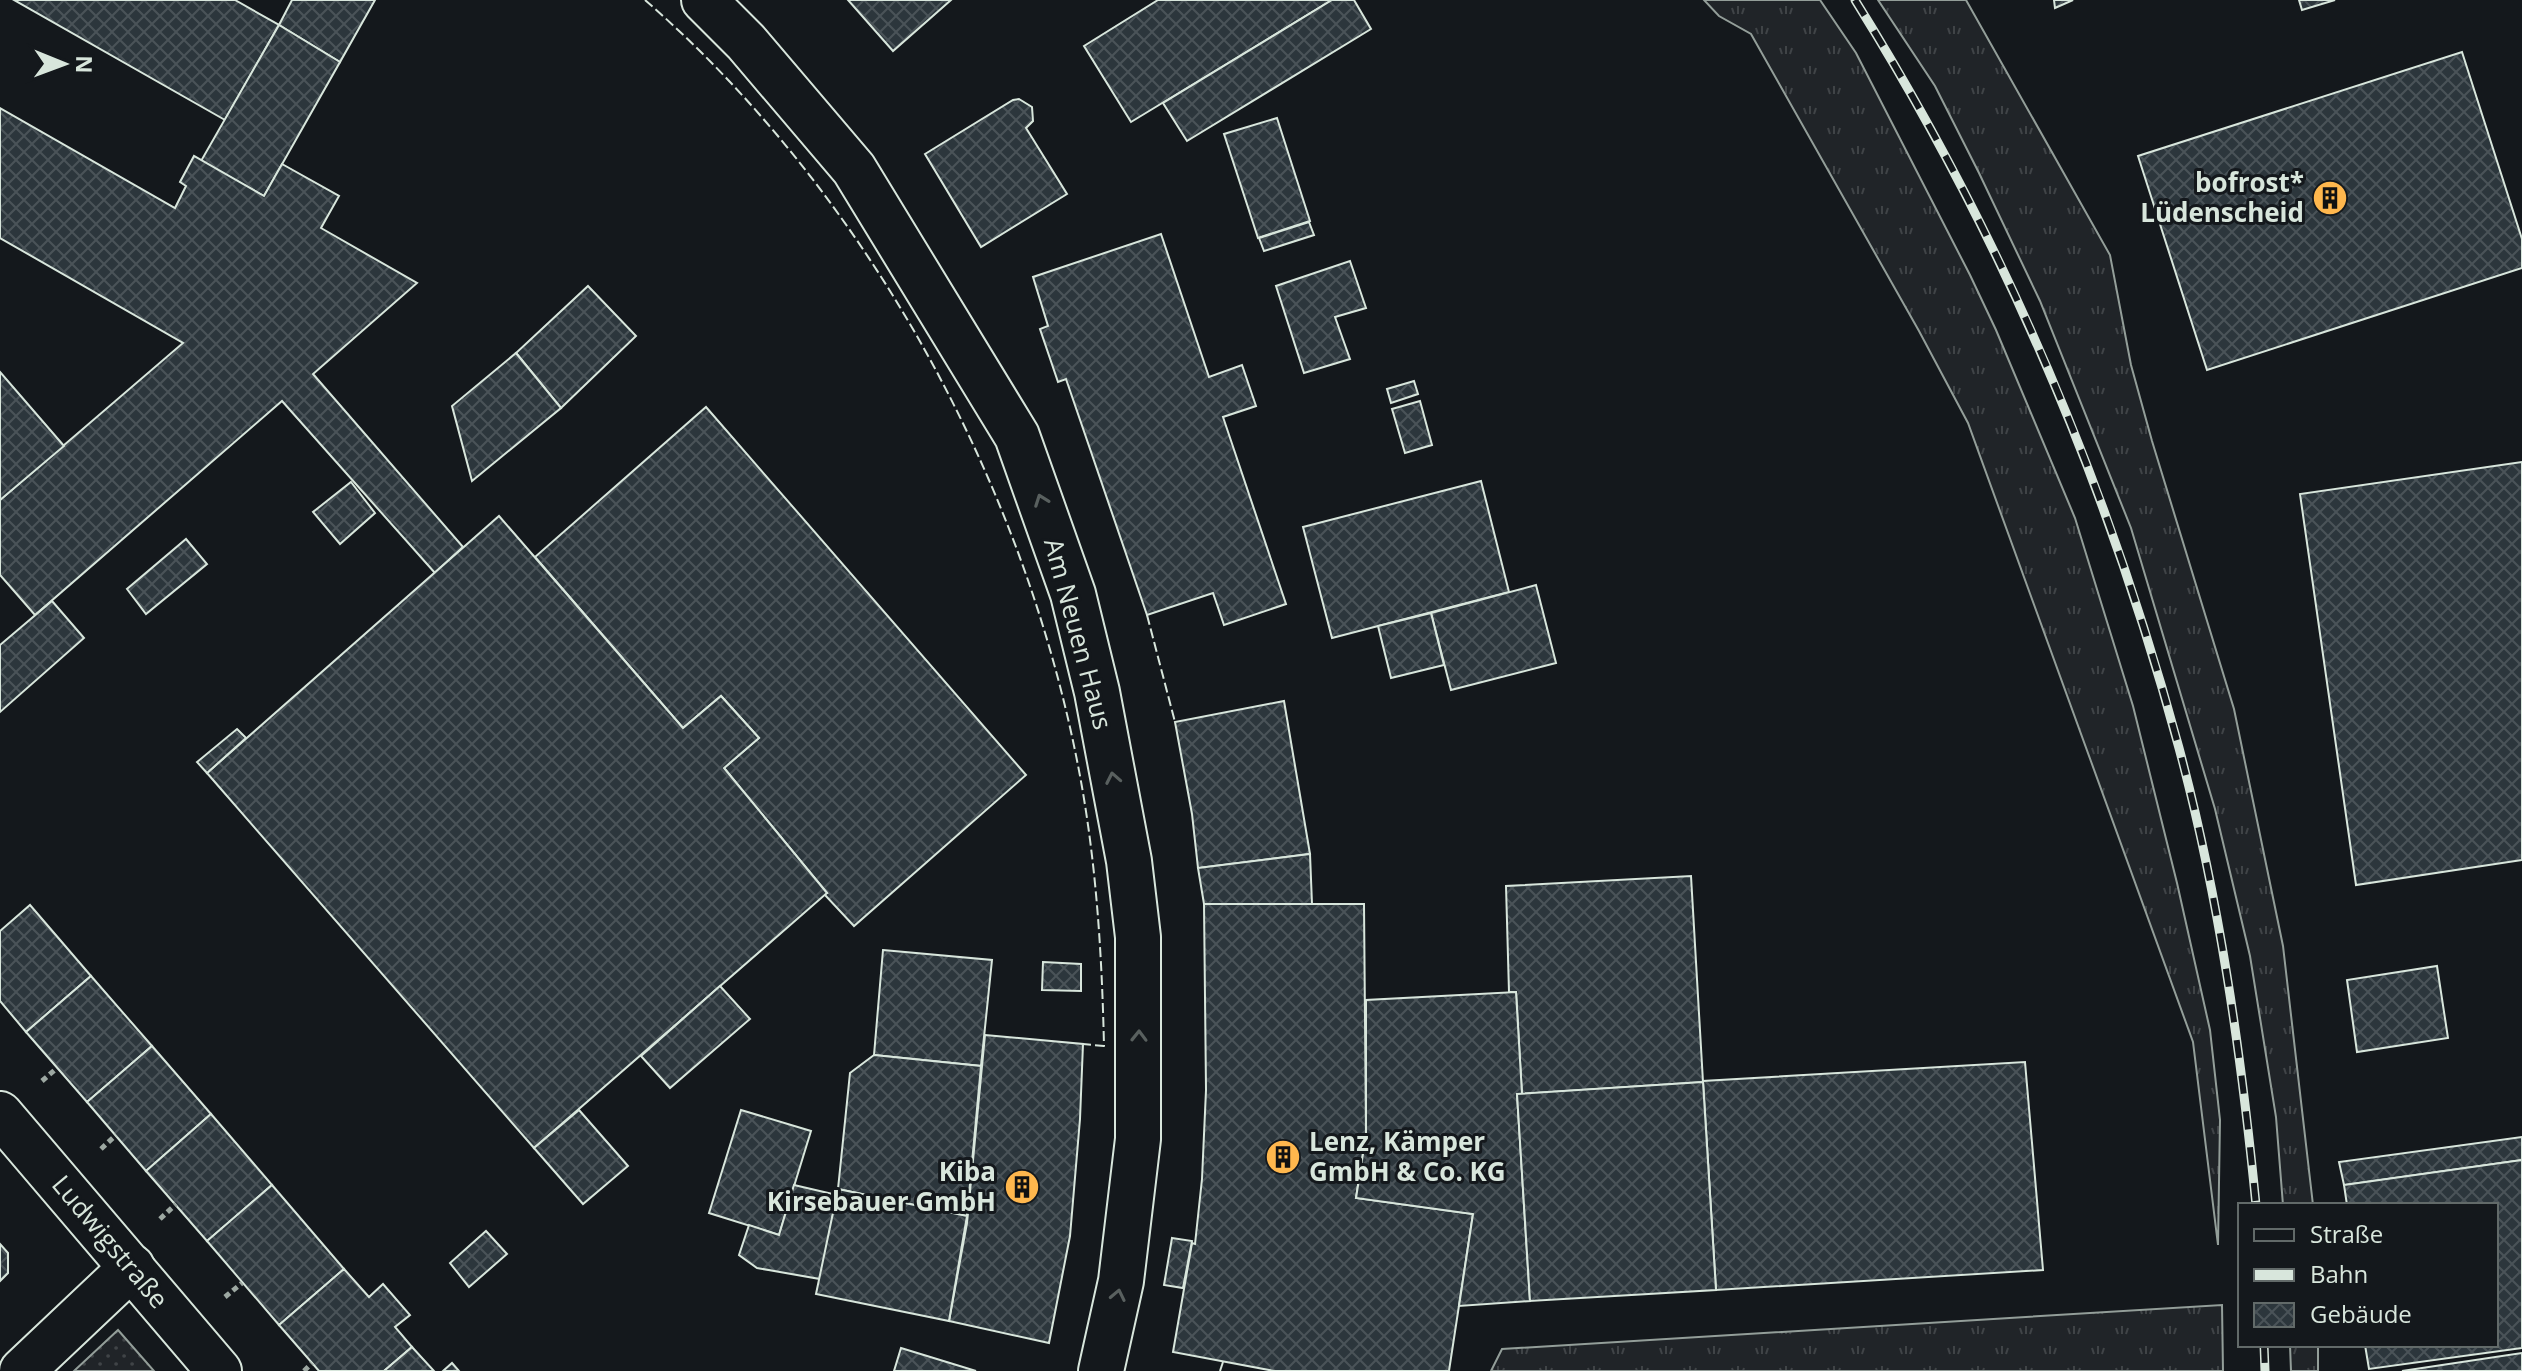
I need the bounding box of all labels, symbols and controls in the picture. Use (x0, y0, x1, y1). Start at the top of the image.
north arrow (24, 24, 104, 104)
text: N (70, 55, 100, 74)
place label: bofrost* Lüdenscheid (2140, 164, 2304, 230)
building icon: bofrost* Lüdenscheid (2311, 179, 2349, 217)
one-way arrow (1034, 494, 1051, 508)
street label: Am Neuen Haus (1036, 534, 1122, 733)
one-way arrow (1106, 771, 1123, 785)
one-way arrow (1130, 1029, 1148, 1042)
place label: Lenz, Kämper GmbH & Co. KG (1309, 1123, 1506, 1189)
building icon: Lenz, Kämper GmbH & Co. KG (1264, 1138, 1302, 1176)
place label: Kiba Kirsebauer GmbH (767, 1153, 996, 1219)
street label: Ludwigstraße (44, 1167, 177, 1316)
building icon: Kiba Kirsebauer GmbH (1003, 1168, 1041, 1206)
legend (2238, 1203, 2498, 1347)
text: Straße (2310, 1217, 2383, 1250)
text: Bahn (2310, 1257, 2368, 1290)
one-way arrow (1109, 1289, 1126, 1302)
text: Gebäude (2310, 1297, 2412, 1330)

